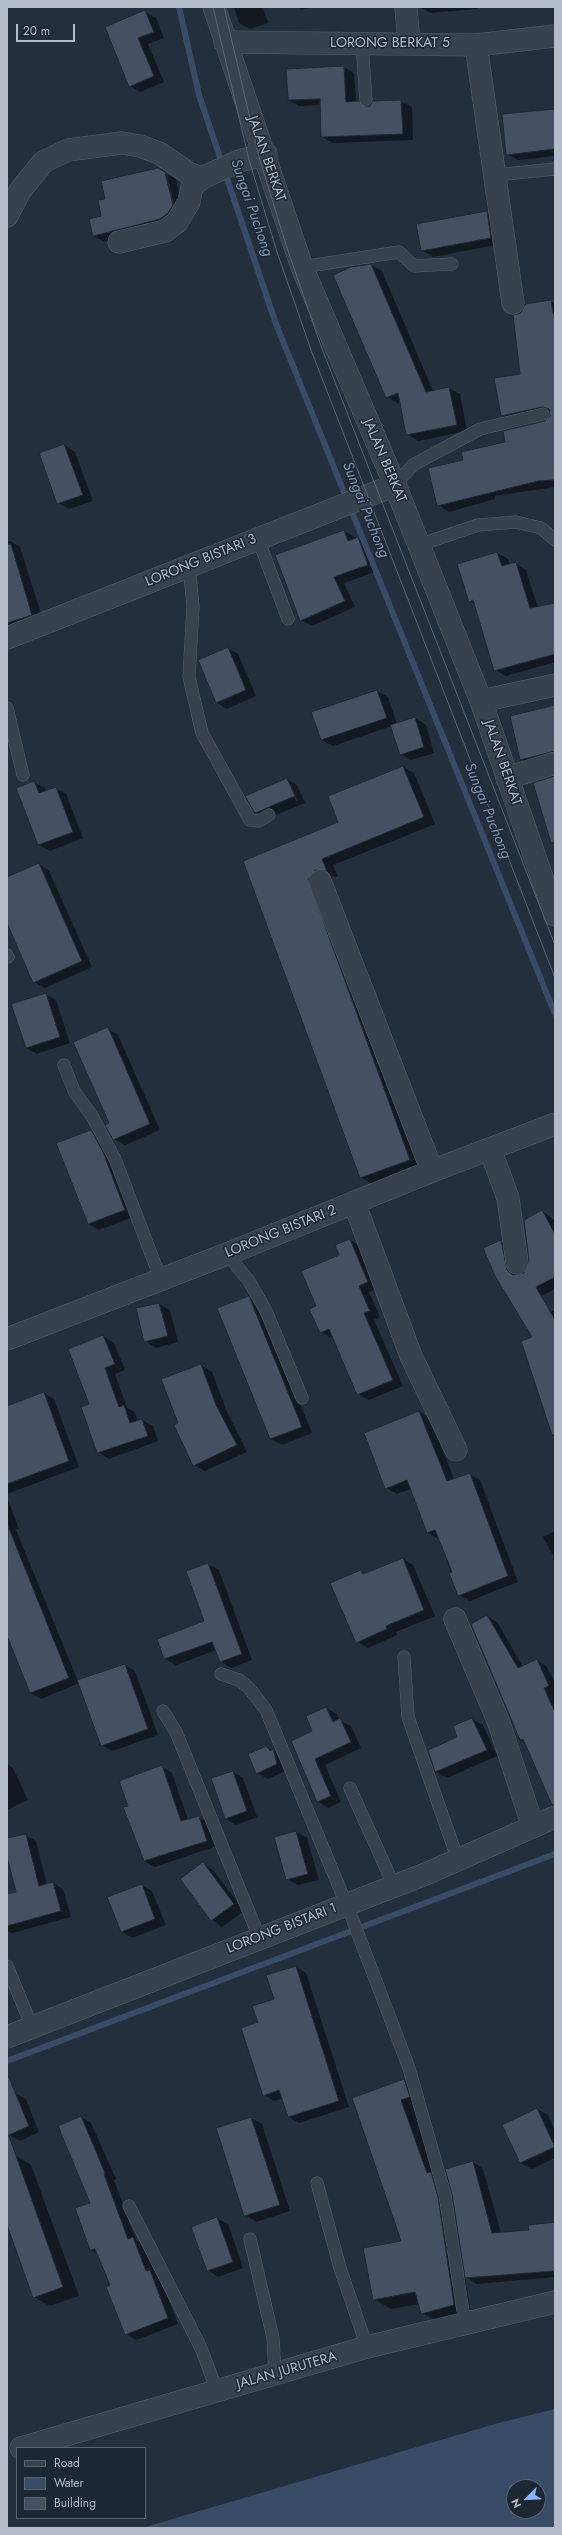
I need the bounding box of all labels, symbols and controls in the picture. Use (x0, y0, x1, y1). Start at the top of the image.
scale bar (18, 16, 77, 42)
text: 20 m (23, 22, 50, 40)
street label: LORONG BERKAT 5 (330, 36, 450, 52)
street label: JALAN BERKAT (243, 114, 289, 204)
water label: Sungai Puchong (226, 157, 276, 259)
street label: JALAN BERKAT (359, 416, 409, 506)
water label: Sungai Puchong (338, 459, 392, 561)
street label: LORONG BISTARI 3 (143, 531, 259, 591)
street label: JALAN BERKAT (479, 718, 525, 808)
water label: Sungai Puchong (460, 760, 514, 862)
street label: LORONG BISTARI 2 (223, 1202, 339, 1262)
street label: LORONG BISTARI 1 (224, 1900, 340, 1958)
street label: JALAN JURUTERA (235, 2349, 339, 2393)
legend (16, 2447, 146, 2519)
text: Road (54, 2454, 80, 2472)
text: Water (54, 2474, 84, 2492)
north arrow (506, 2479, 546, 2519)
text: Building (54, 2494, 96, 2512)
text: N (507, 2496, 525, 2511)

